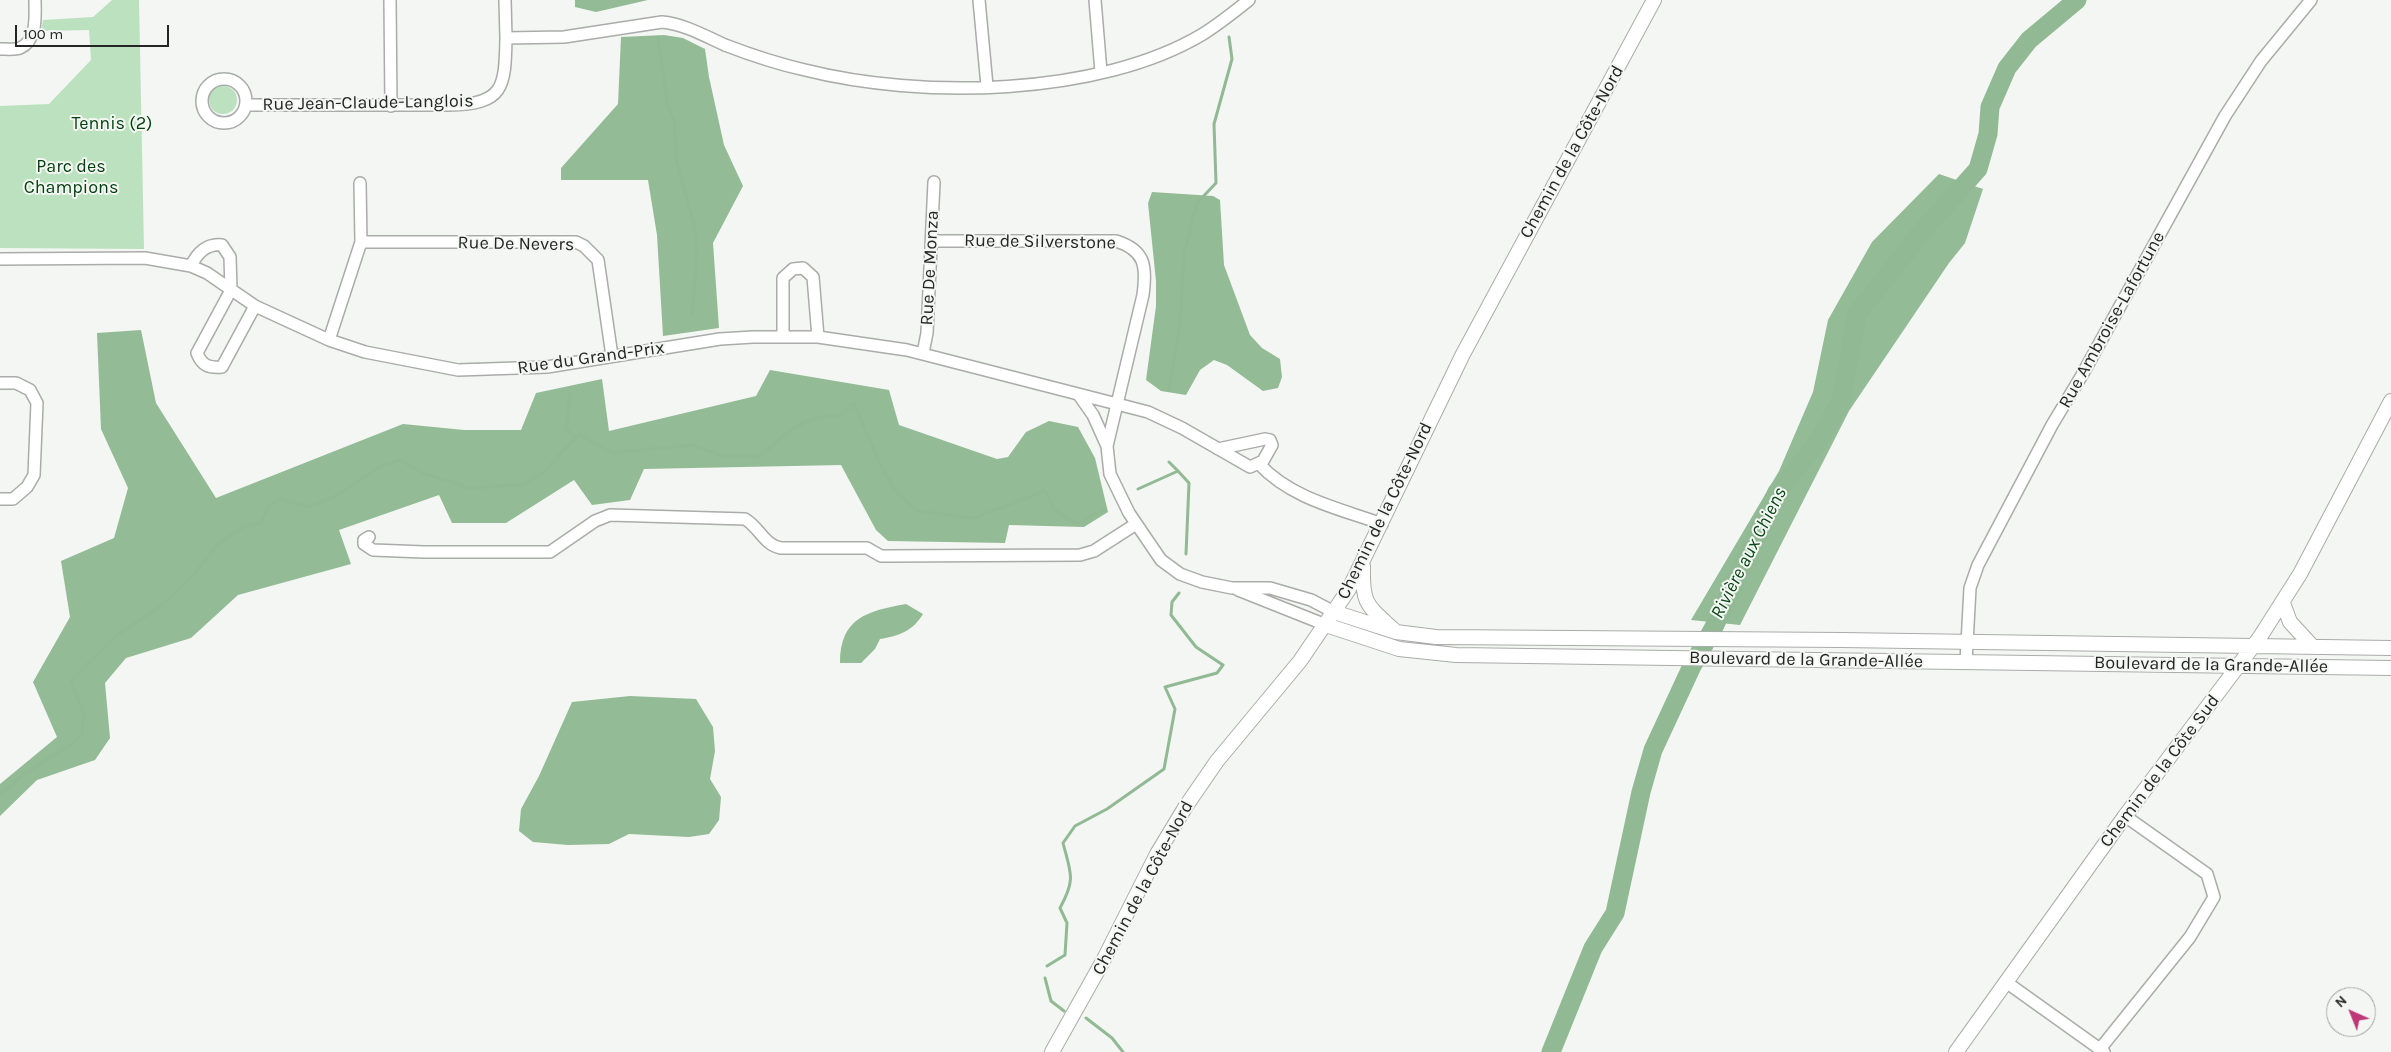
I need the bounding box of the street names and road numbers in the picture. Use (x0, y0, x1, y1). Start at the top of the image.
street label: Chemin de la Côte-Nord (1515, 62, 1629, 242)
street label: Rue Jean-Claude-Langlois (262, 90, 474, 116)
street label: Rue De Monza (916, 210, 944, 326)
street label: Rue Ambroise-Lafortune (2054, 228, 2170, 412)
street label: Rue de Silverstone (964, 230, 1116, 254)
street label: Rue De Nevers (457, 232, 575, 256)
street label: Rue du Grand-Prix (516, 337, 666, 379)
street label: Chemin de la Côte-Nord (1333, 419, 1437, 603)
street label: Boulevard de la Grande-Allée (1689, 647, 1923, 673)
street label: Boulevard de la Grande-Allée (2094, 652, 2328, 678)
street label: Chemin de la Côte Sud (2096, 690, 2224, 852)
street label: Chemin de la Côte-Nord (1088, 797, 1198, 979)

